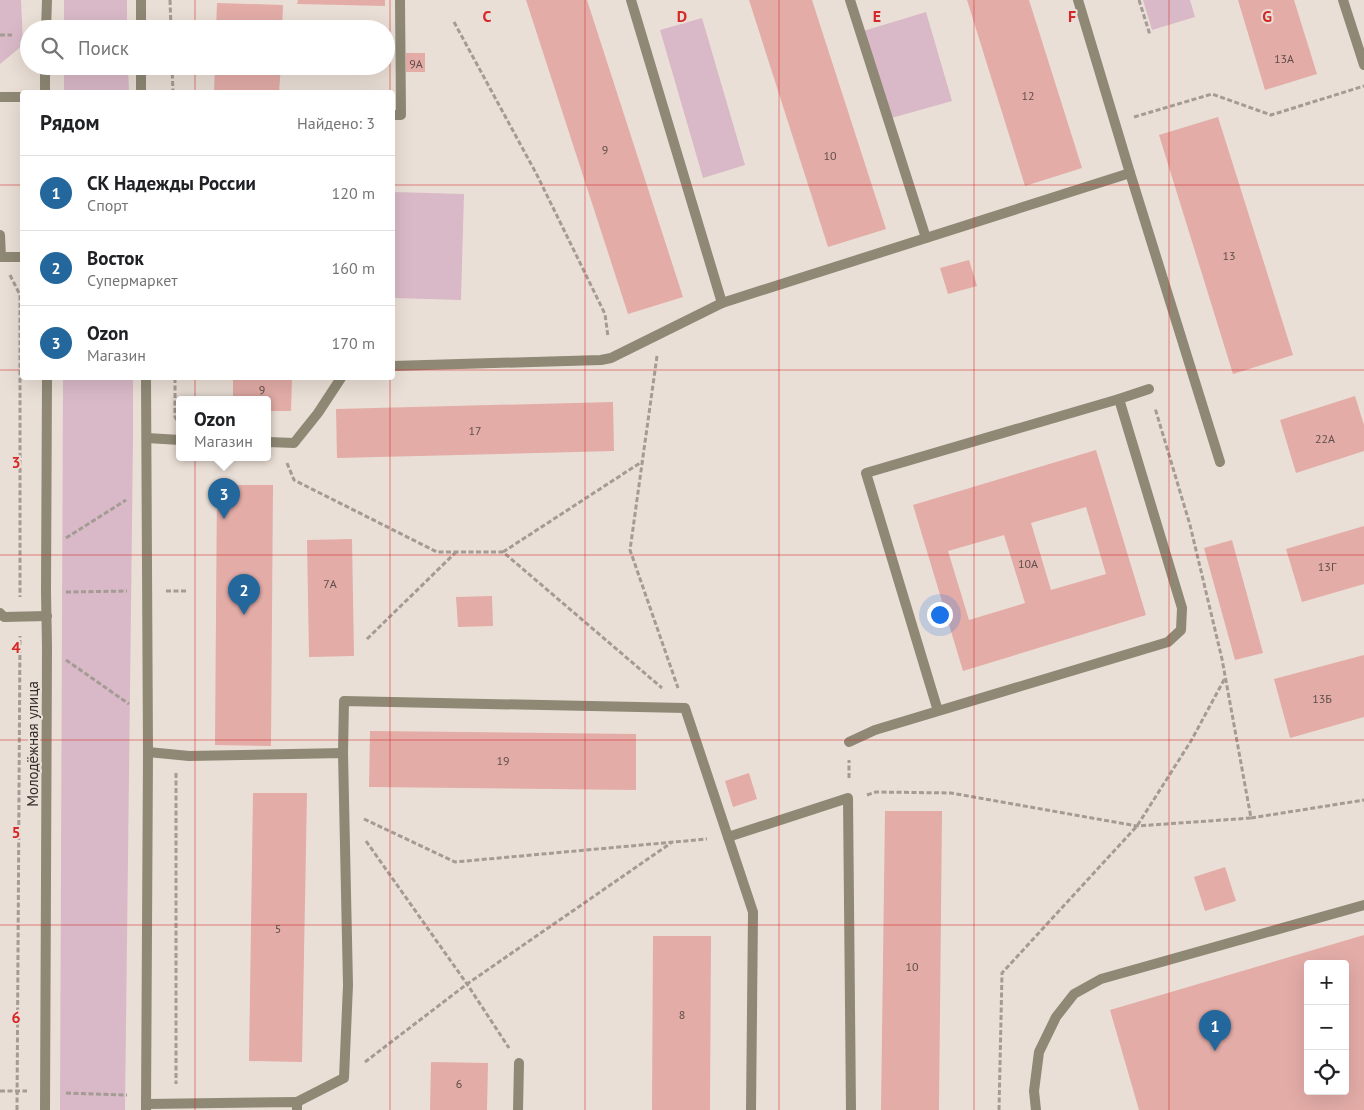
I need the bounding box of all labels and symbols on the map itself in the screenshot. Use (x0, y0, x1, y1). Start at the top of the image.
text: C (483, 6, 492, 26)
text: D (677, 6, 687, 26)
text: E (873, 6, 881, 26)
text: F (1068, 6, 1076, 26)
text: G (1262, 6, 1272, 26)
house number: 13А (1274, 51, 1294, 66)
house number: 9А (409, 56, 423, 71)
house number: 12 (1021, 88, 1035, 103)
house number: 9 (602, 142, 608, 157)
house number: 10 (823, 148, 837, 163)
house number: 13 (1222, 248, 1236, 263)
house number: 9 (259, 382, 265, 397)
house number: 17 (468, 423, 482, 438)
house number: 22А (1315, 431, 1335, 446)
text: 3 (11, 452, 21, 472)
pin: 3 (208, 478, 240, 519)
house number: 10А (1018, 556, 1038, 571)
house number: 13Г (1318, 559, 1337, 574)
pin: 2 (228, 574, 260, 615)
house number: 7А (323, 576, 337, 591)
your location (927, 602, 953, 628)
text: 4 (11, 637, 21, 657)
street label: Молодёжная улица (23, 681, 42, 807)
house number: 13Б (1312, 691, 1332, 706)
house number: 19 (496, 753, 510, 768)
text: 5 (11, 822, 21, 842)
house number: 5 (275, 921, 281, 936)
house number: 10 (905, 959, 919, 974)
text: 6 (11, 1007, 21, 1027)
house number: 8 (679, 1007, 685, 1022)
pin: 1 (1199, 1010, 1231, 1051)
house number: 6 (456, 1076, 462, 1091)

